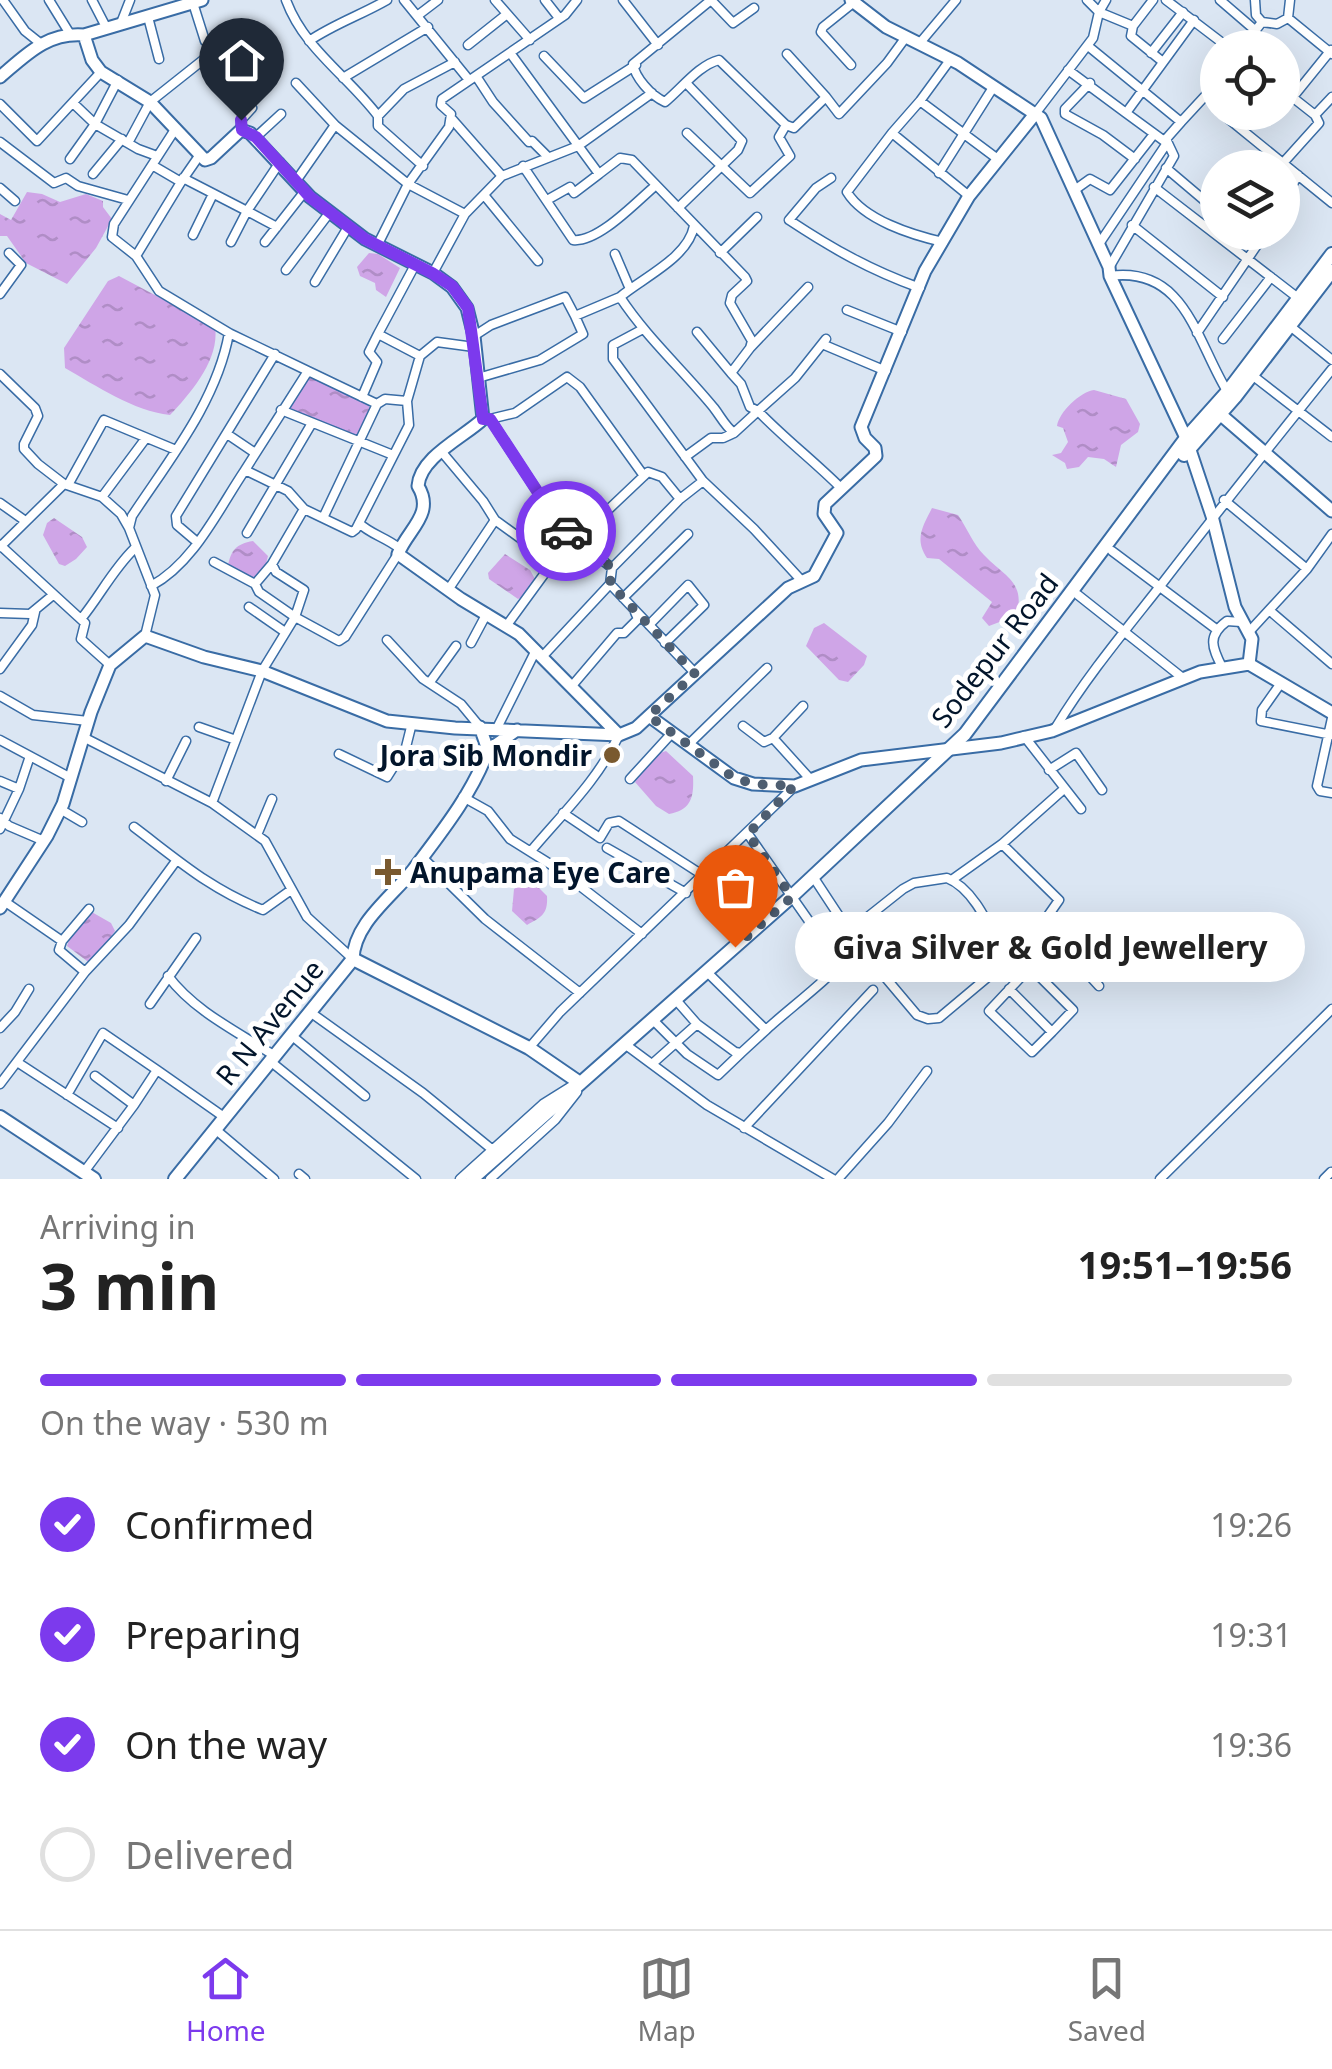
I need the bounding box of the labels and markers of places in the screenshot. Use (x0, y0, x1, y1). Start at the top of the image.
pin (199, 18, 284, 121)
place label: Jora Sib Mondir (377, 736, 592, 774)
marker: Jora Sib Mondir (601, 744, 623, 766)
pin (693, 845, 778, 948)
place label: Anupama Eye Care (410, 853, 671, 891)
marker: Anupama Eye Care (375, 859, 401, 885)
callout: Giva Silver & Gold Jewellery (795, 912, 1305, 982)

